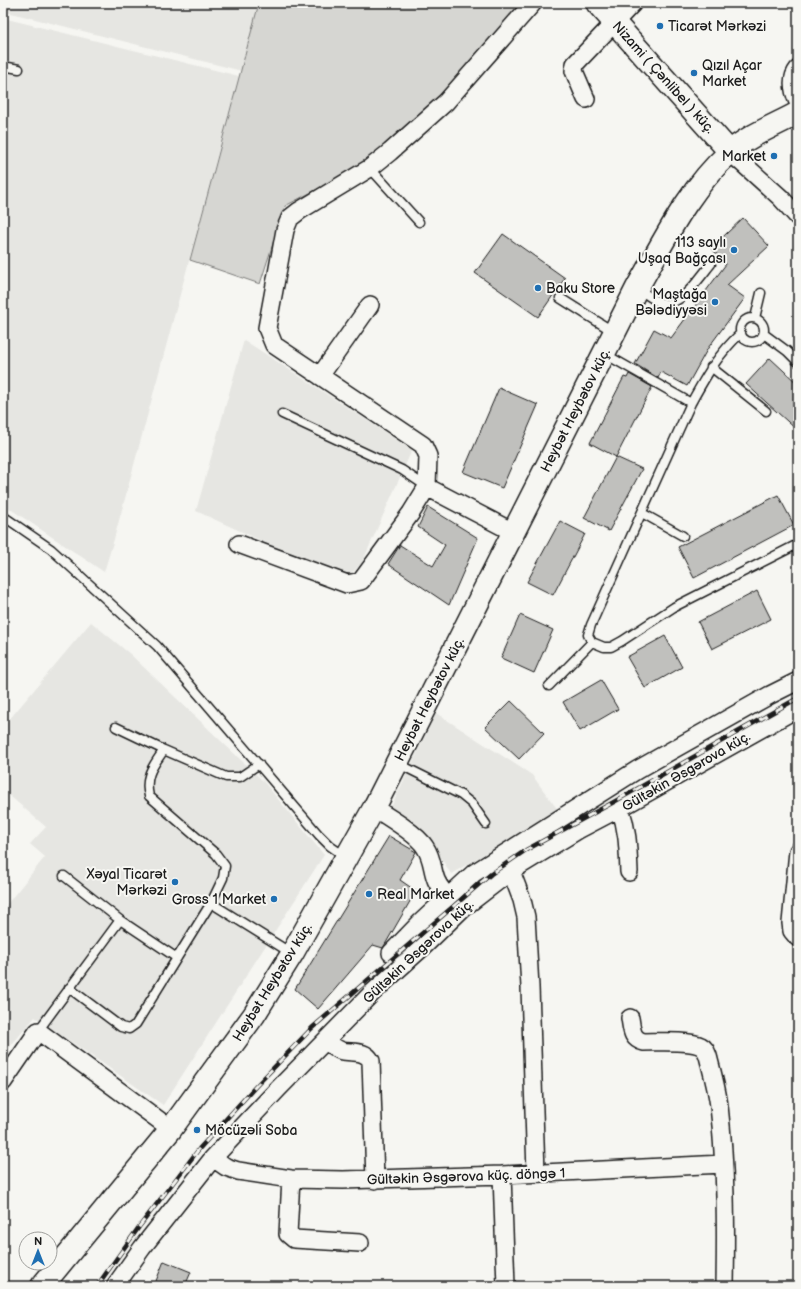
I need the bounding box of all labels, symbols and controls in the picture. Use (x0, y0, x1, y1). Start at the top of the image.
street label: Nizami ( Çənlibel ) küç. (609, 18, 719, 137)
place label: Ticarət Mərkəzi (668, 18, 766, 35)
marker: Ticarət Mərkəzi (655, 21, 665, 31)
place label: Qızıl Açar Market (702, 57, 763, 90)
marker: Qızıl Açar Market (689, 68, 699, 78)
place label: Market (722, 148, 767, 165)
marker: Market (769, 151, 779, 161)
place label: 113 saylı Uşaq Bağçası (638, 234, 726, 267)
marker: 113 saylı Uşaq Bağçası (729, 245, 739, 255)
place label: Baku Store (546, 280, 615, 297)
marker: Baku Store (533, 283, 543, 293)
place label: Maştağa Bələdiyyəsi (635, 286, 707, 319)
marker: Maştağa Bələdiyyəsi (710, 297, 720, 307)
street label: Heybət Heybətov küç. (537, 345, 614, 475)
street label: Heybət Heybətov küç. (391, 634, 468, 764)
street label: Gültəkin Əsgərova küç. (619, 728, 754, 815)
place label: Xəyal Ticarət Mərkəzi (86, 866, 168, 899)
marker: Xəyal Ticarət Mərkəzi (170, 877, 180, 887)
place label: Real Market (377, 886, 455, 903)
marker: Real Market (364, 889, 374, 899)
place label: Gross 1 Market (172, 891, 267, 908)
marker: Gross 1 Market (269, 894, 279, 904)
street label: Gültəkin Əsgərova küç. (359, 895, 477, 1007)
street label: Heybət Heybətov küç. (229, 920, 316, 1045)
place label: Möcüzəli Soba (205, 1122, 297, 1139)
marker: Möcüzəli Soba (192, 1125, 202, 1135)
street label: Gültəkin Əsgərova küç. döngə 1 (367, 1165, 566, 1188)
north arrow (18, 1231, 58, 1271)
text: N (34, 1235, 42, 1248)

